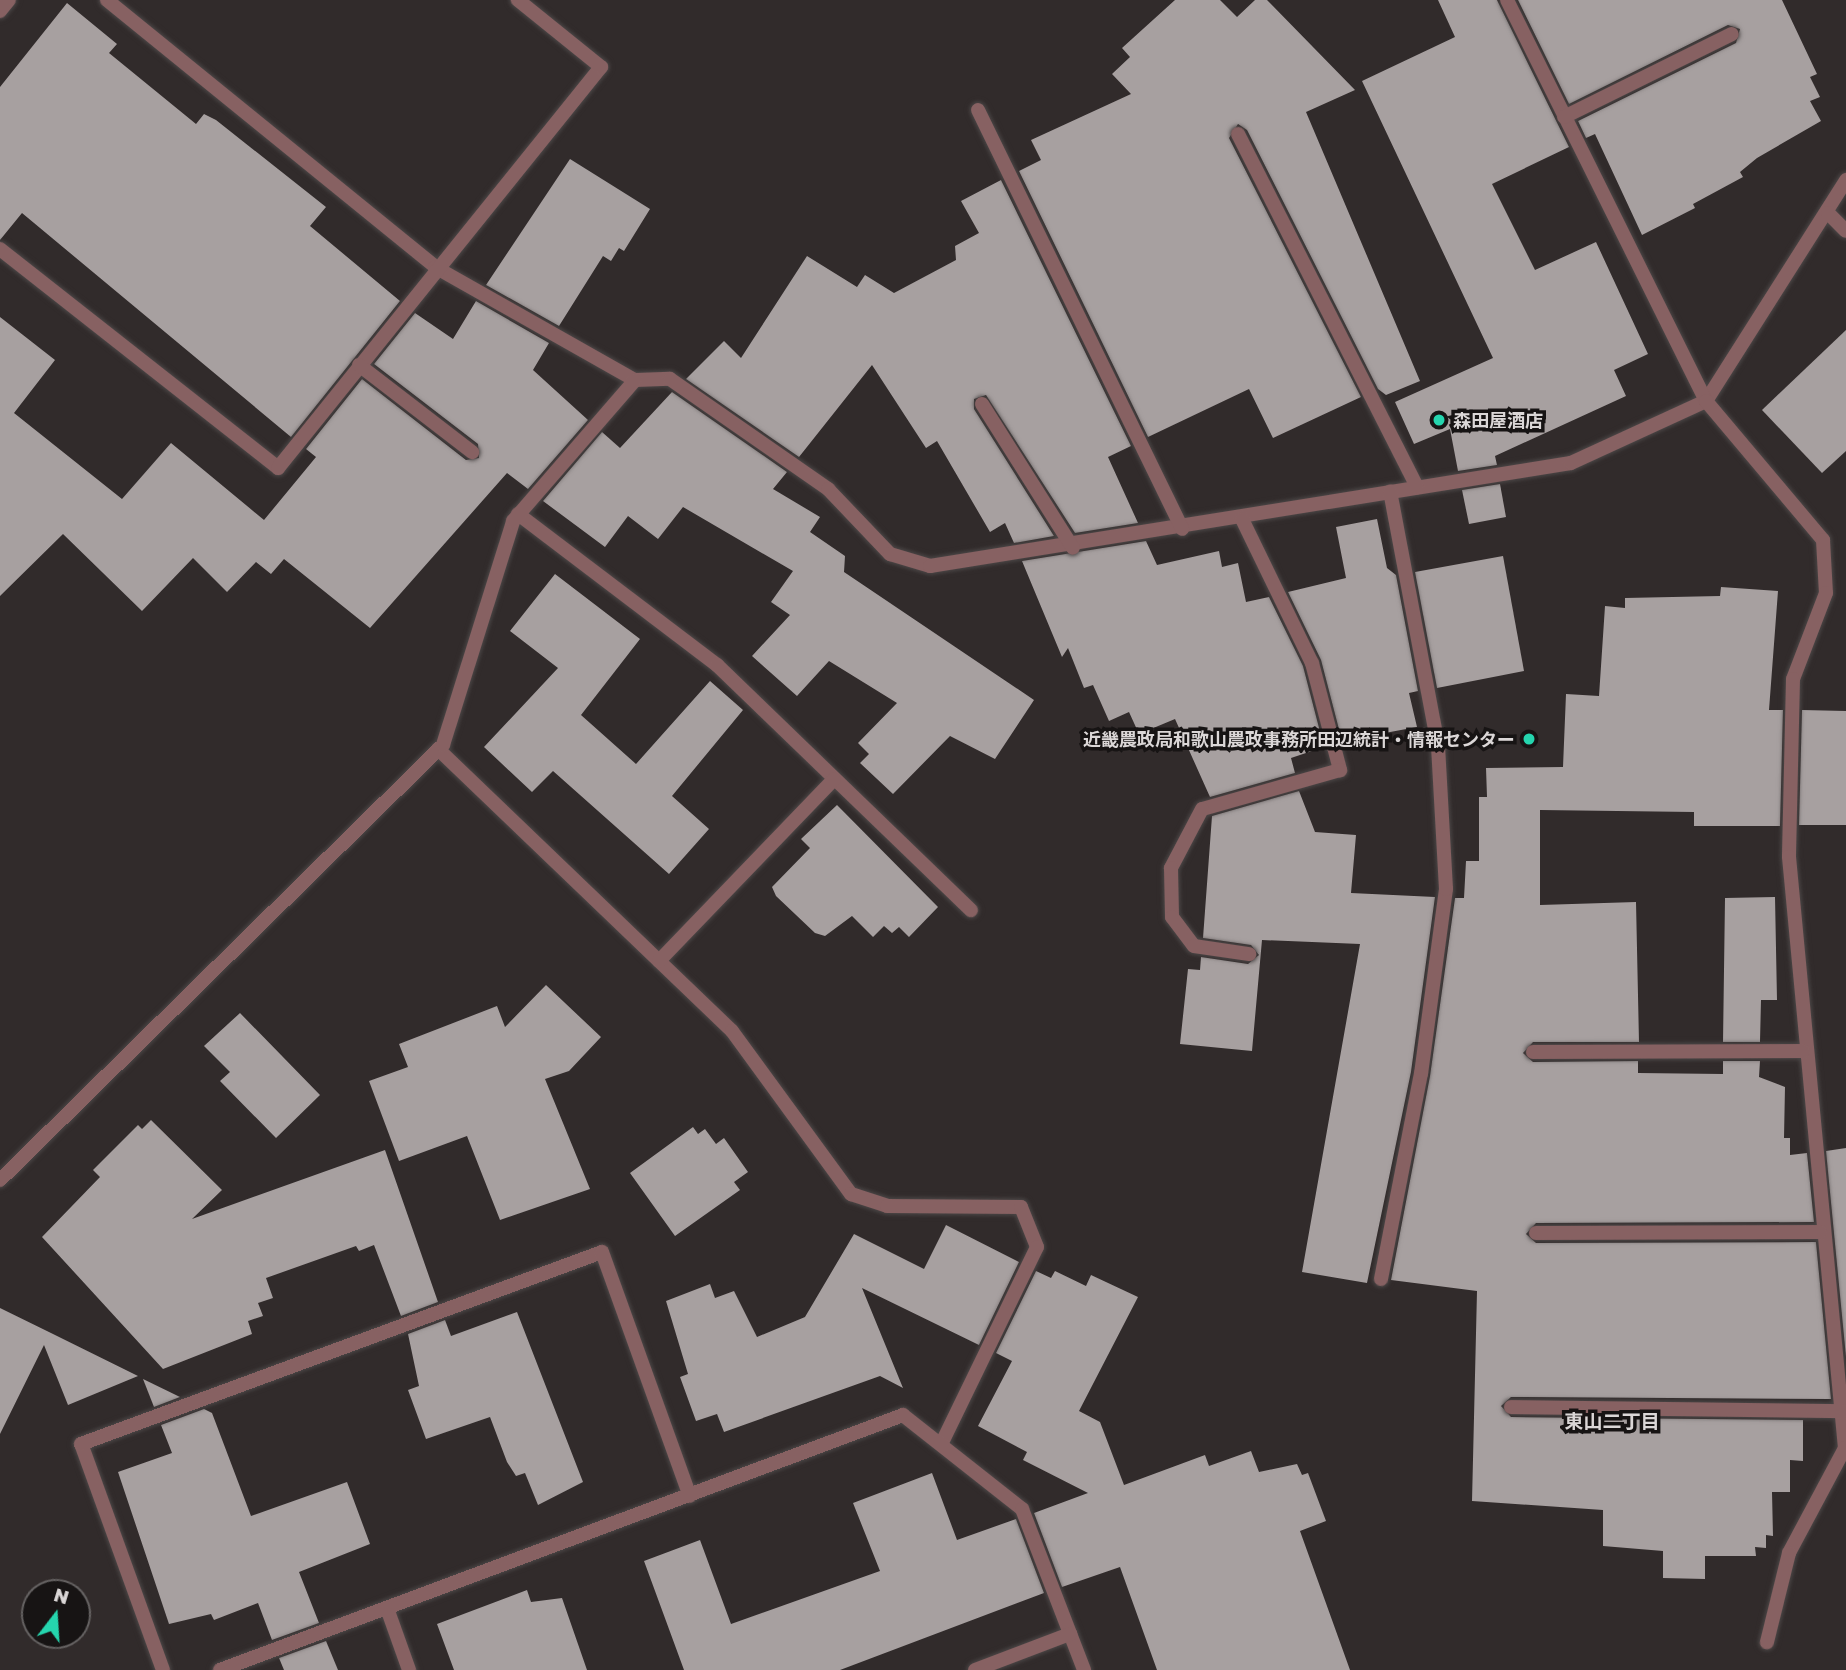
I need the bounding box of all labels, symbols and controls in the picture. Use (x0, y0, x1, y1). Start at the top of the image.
place label: 森田屋酒店 (1453, 409, 1543, 431)
marker: 森田屋酒店 (1431, 412, 1447, 428)
place label: 近畿農政局和歌山農政事務所田辺統計・情報センター (1083, 728, 1515, 750)
marker: 近畿農政局和歌山農政事務所田辺統計・情報センター (1521, 731, 1537, 747)
district label: 東山二丁目 (1565, 1410, 1659, 1432)
north arrow (21, 1579, 91, 1649)
text: N (51, 1582, 72, 1608)

